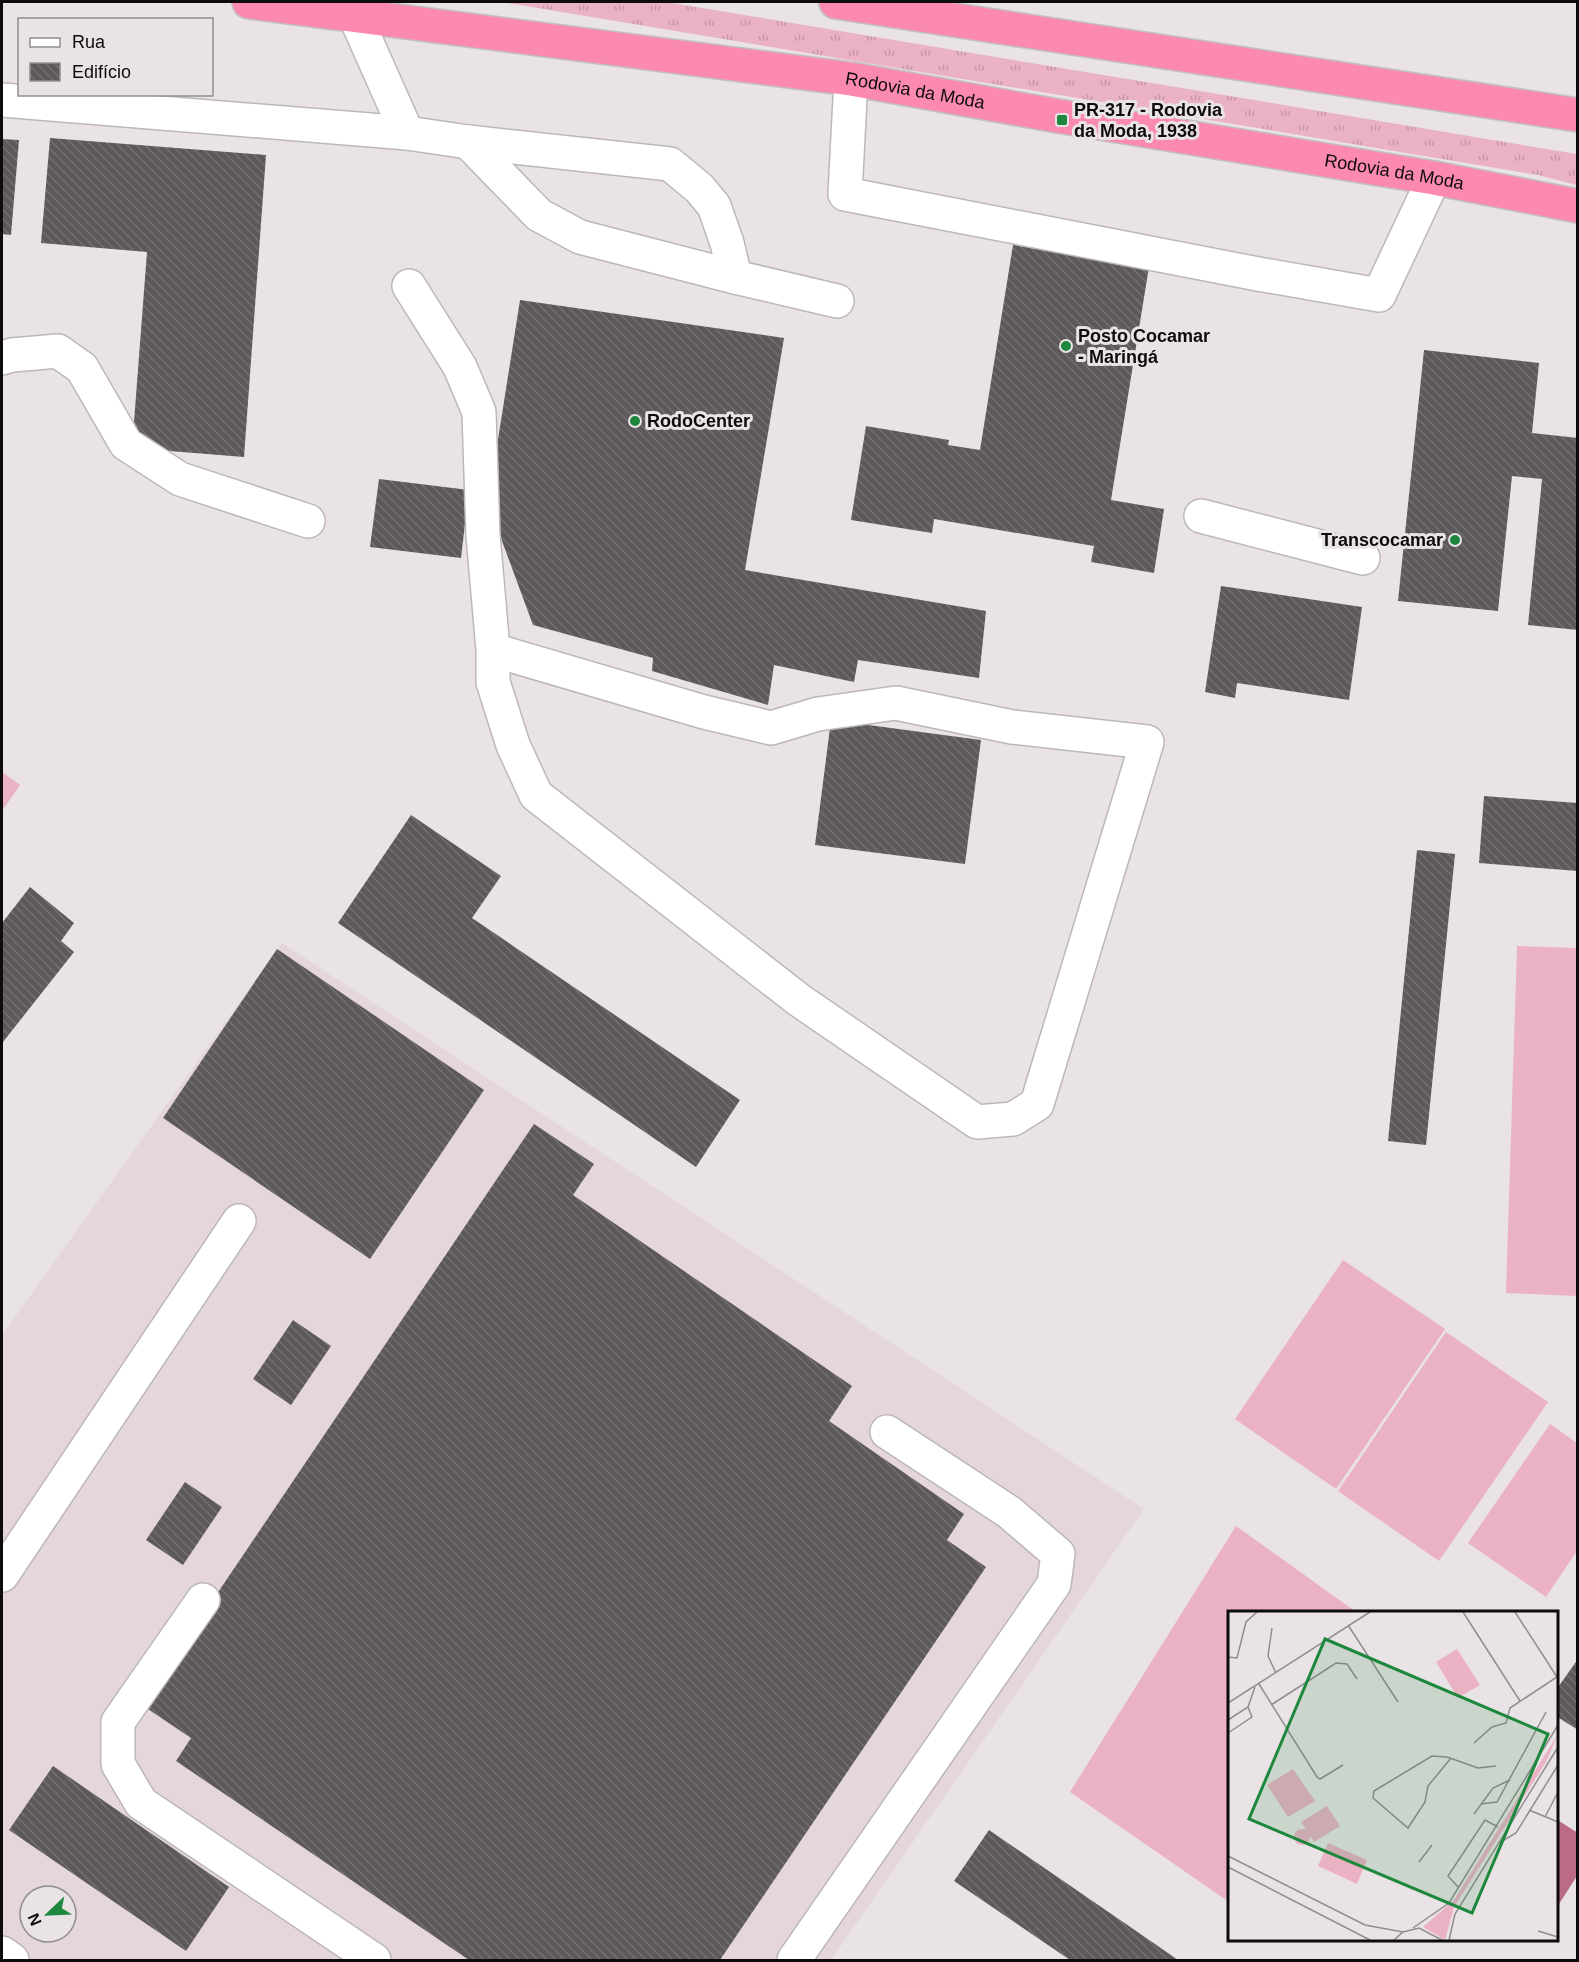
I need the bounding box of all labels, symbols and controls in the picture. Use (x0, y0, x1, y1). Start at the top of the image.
legend (18, 18, 213, 96)
text: Rua (72, 32, 106, 52)
text: Edifício (72, 62, 131, 82)
street label: Rodovia da Moda (844, 68, 987, 113)
place label: PR-317 - Rodovia da Moda, 1938 (1074, 100, 1223, 141)
marker: PR-317 - Rodovia da Moda, 1938 (1055, 113, 1069, 127)
street label: Rodovia da Moda (1323, 150, 1467, 194)
place label: Posto Cocamar - Maringá (1078, 326, 1210, 367)
marker: Posto Cocamar - Maringá (1059, 339, 1073, 353)
place label: RodoCenter (647, 411, 750, 431)
marker: RodoCenter (628, 414, 642, 428)
place label: Transcocamar (1321, 530, 1443, 550)
marker: Transcocamar (1448, 533, 1462, 547)
inset map (1228, 1611, 1558, 1941)
north arrow (18, 1884, 78, 1944)
text: N (25, 1911, 45, 1928)

